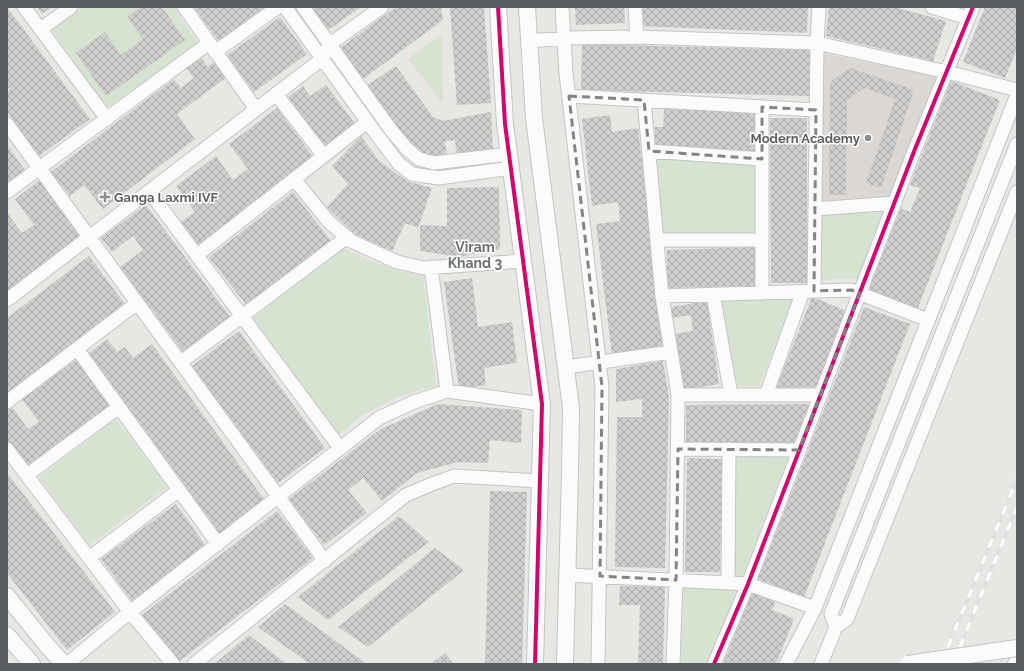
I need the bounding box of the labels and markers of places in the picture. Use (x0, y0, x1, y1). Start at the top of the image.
place label: Modern Academy (751, 131, 860, 146)
marker: Modern Academy (863, 133, 873, 143)
place label: Ganga Laxmi IVF (114, 190, 219, 205)
marker: Ganga Laxmi IVF (99, 191, 111, 203)

